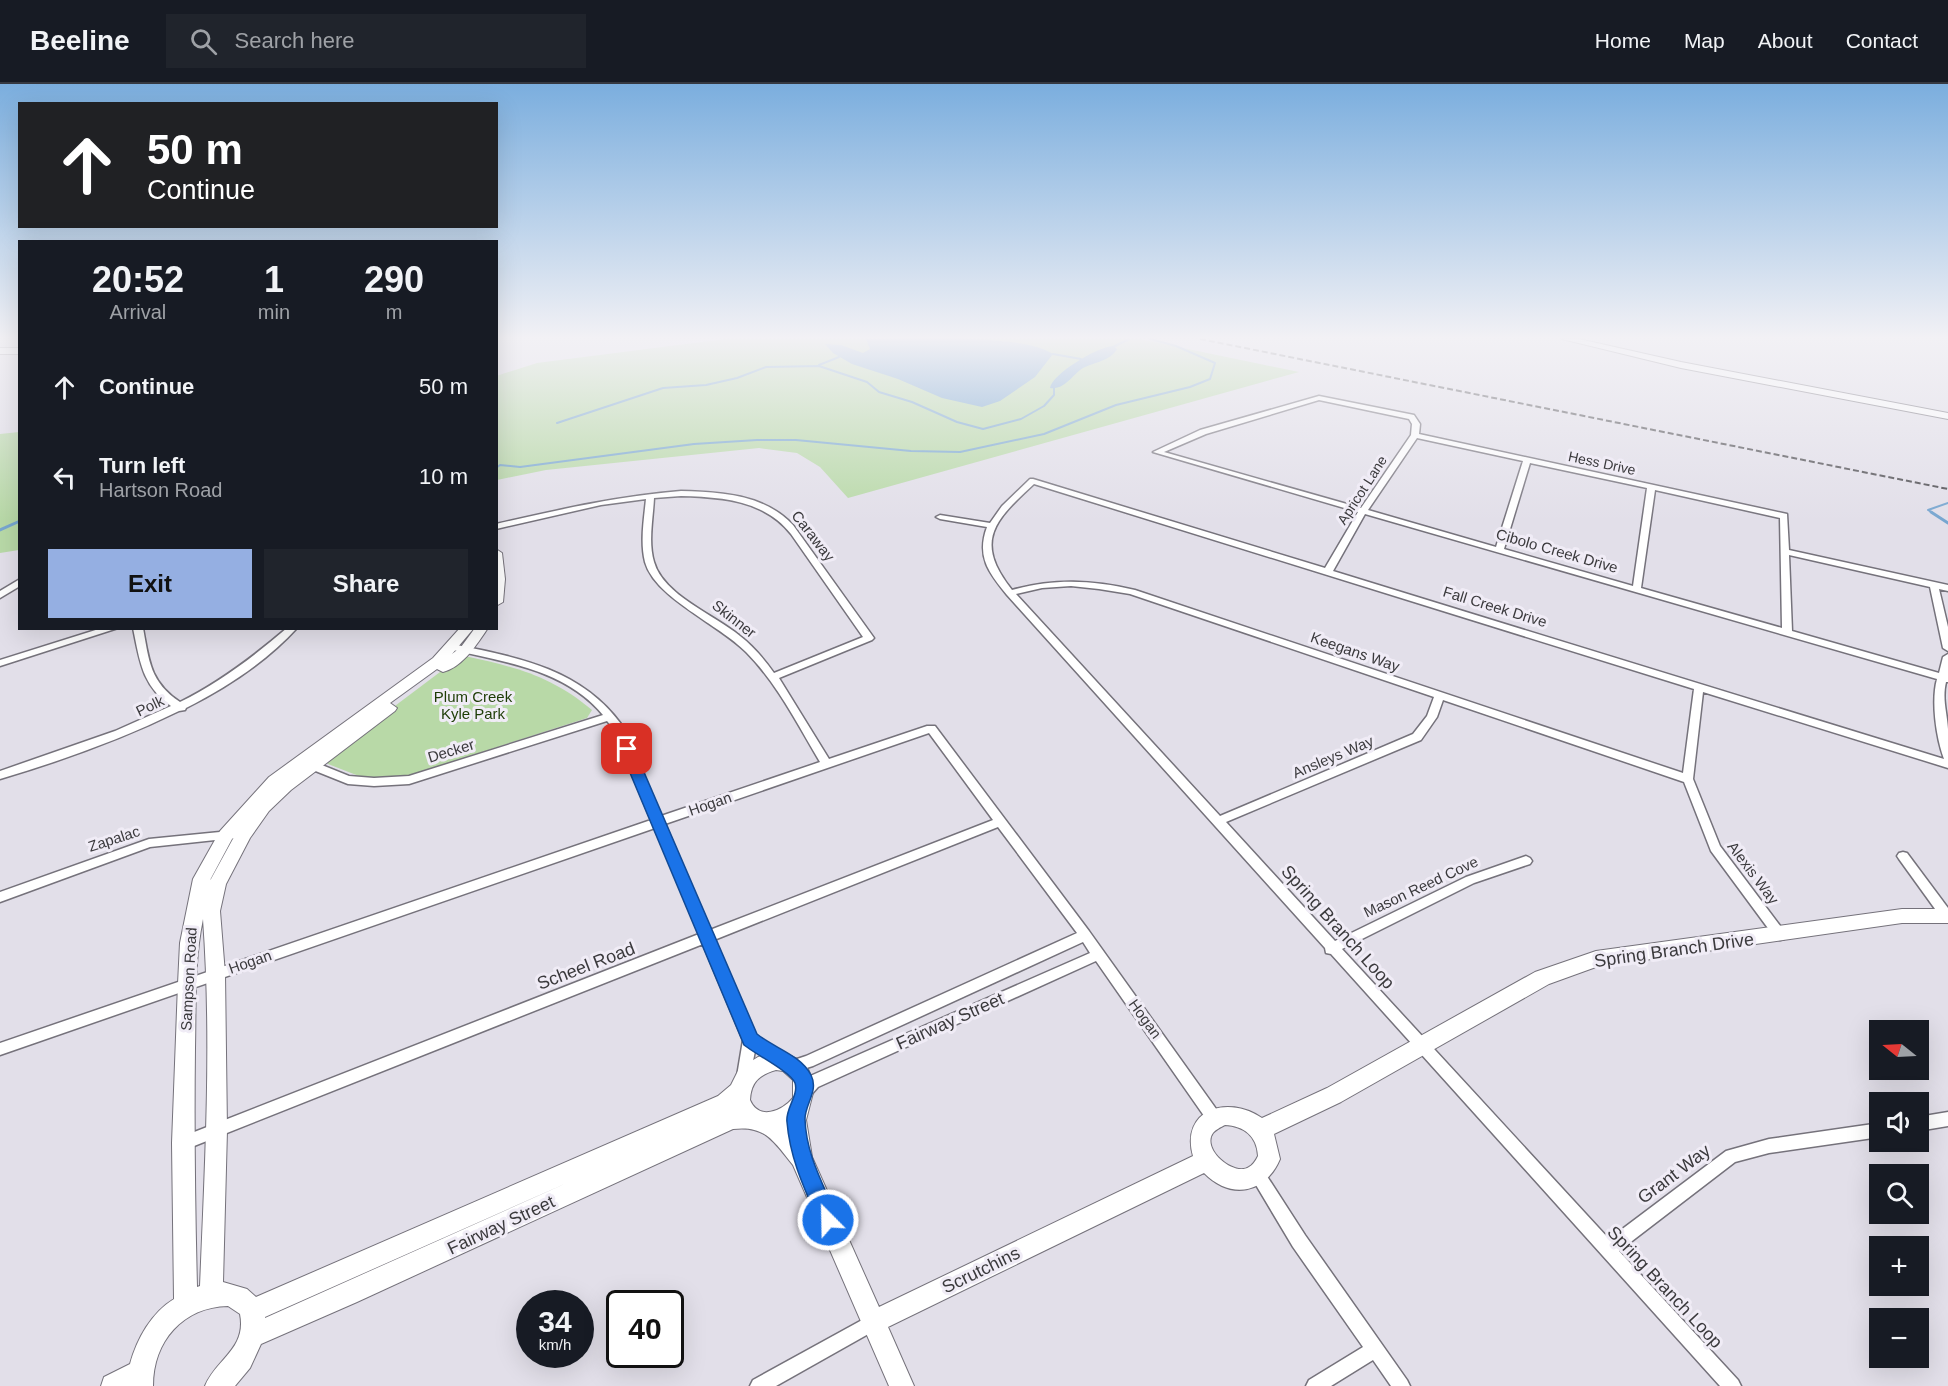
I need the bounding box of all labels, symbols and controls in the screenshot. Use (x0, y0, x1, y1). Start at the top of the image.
search box (166, 14, 586, 68)
text: Beeline (30, 25, 130, 56)
icon: search (187, 25, 220, 58)
text: Search here (235, 28, 354, 53)
text: Home (1595, 29, 1651, 52)
text: Map (1684, 29, 1725, 52)
text: About (1758, 29, 1813, 52)
text: Contact (1846, 29, 1918, 52)
icon: ahead (48, 126, 126, 204)
text: 50 m (147, 126, 243, 173)
text: Continue (147, 175, 255, 205)
text: 20:52 (92, 259, 184, 300)
text: 1 (264, 259, 284, 300)
text: 290 (364, 259, 424, 300)
text: Arrival (110, 301, 166, 323)
text: min (258, 301, 290, 323)
text: m (386, 301, 402, 323)
icon: ahead (48, 371, 81, 404)
text: Continue (99, 374, 194, 399)
text: 50 m (419, 374, 468, 399)
street label: Hess Drive (1567, 448, 1637, 478)
text: Turn left (99, 453, 185, 478)
street label: Apricot Lane (1334, 453, 1390, 527)
icon: left (48, 461, 81, 494)
text: 10 m (419, 464, 468, 489)
text: Hartson Road (99, 479, 222, 501)
street label: Caraway (788, 507, 839, 565)
street label: Cibolo Creek Drive (1494, 525, 1620, 576)
button: Exit (48, 549, 252, 618)
button: Share (264, 549, 468, 618)
street label: Fall Creek Drive (1441, 583, 1549, 630)
street label: Skinner (709, 596, 760, 641)
street label: Keegans Way (1309, 628, 1402, 675)
park label: Plum Creek Kyle Park (434, 688, 513, 722)
street label: Polk (133, 691, 167, 719)
pin (601, 723, 652, 774)
icon: arrive (610, 732, 643, 765)
street label: Ansleys Way (1290, 732, 1376, 781)
street label: Decker (426, 735, 476, 766)
street label: Hogan (686, 788, 734, 819)
street label: Zapalac (86, 822, 142, 855)
street label: Alexis Way (1724, 838, 1783, 908)
street label: Mason Reed Cove (1361, 853, 1481, 921)
street label: Spring Branch Loop (1277, 861, 1399, 993)
street label: Sampson Road (177, 927, 200, 1031)
street label: Spring Branch Drive (1593, 929, 1755, 971)
street label: Scheel Road (534, 938, 638, 994)
street label: Hogan (226, 946, 274, 977)
street label: Fairway Street (893, 988, 1007, 1054)
street label: Hogan (1126, 996, 1165, 1042)
north arrow (1869, 1020, 1929, 1080)
map controls (1869, 1020, 1929, 1368)
button: sound (1869, 1092, 1929, 1152)
street label: Grant Way (1634, 1140, 1714, 1208)
button: search (1869, 1164, 1929, 1224)
position arrow (796, 1188, 860, 1252)
street label: Fairway Street (444, 1191, 558, 1259)
street label: Spring Branch Loop (1603, 1222, 1727, 1352)
button: + (1869, 1236, 1929, 1296)
street label: Scrutchins (939, 1243, 1023, 1297)
speed limit sign: 40 (606, 1290, 684, 1368)
text: 34 (538, 1305, 572, 1338)
button: − (1869, 1308, 1929, 1368)
text: km/h (539, 1336, 571, 1353)

